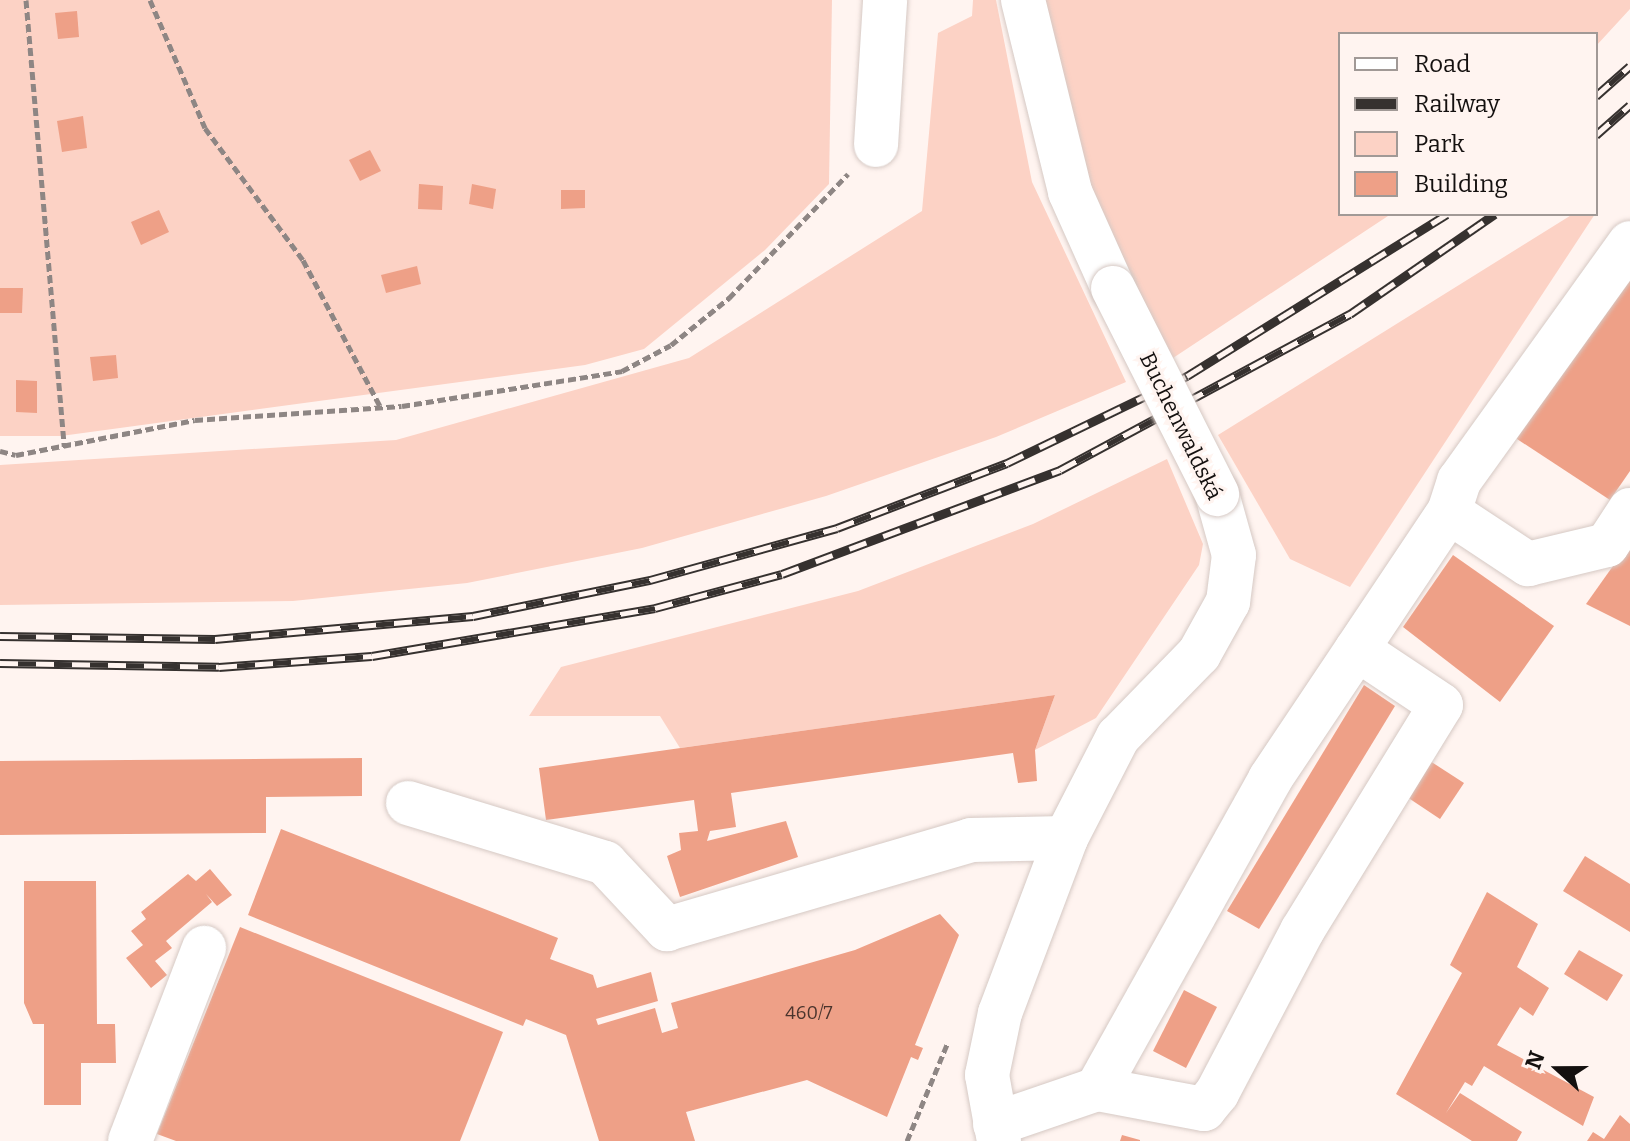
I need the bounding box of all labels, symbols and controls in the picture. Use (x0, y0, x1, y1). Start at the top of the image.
legend (1338, 32, 1598, 216)
text: Road (1414, 50, 1470, 78)
text: Railway (1414, 90, 1500, 118)
text: Park (1414, 130, 1465, 158)
text: Building (1414, 170, 1508, 198)
street label: Buchenwaldská (1134, 348, 1228, 504)
house number: 460/7 (785, 1002, 833, 1024)
north arrow (1518, 1029, 1598, 1109)
text: N (1519, 1047, 1551, 1073)

